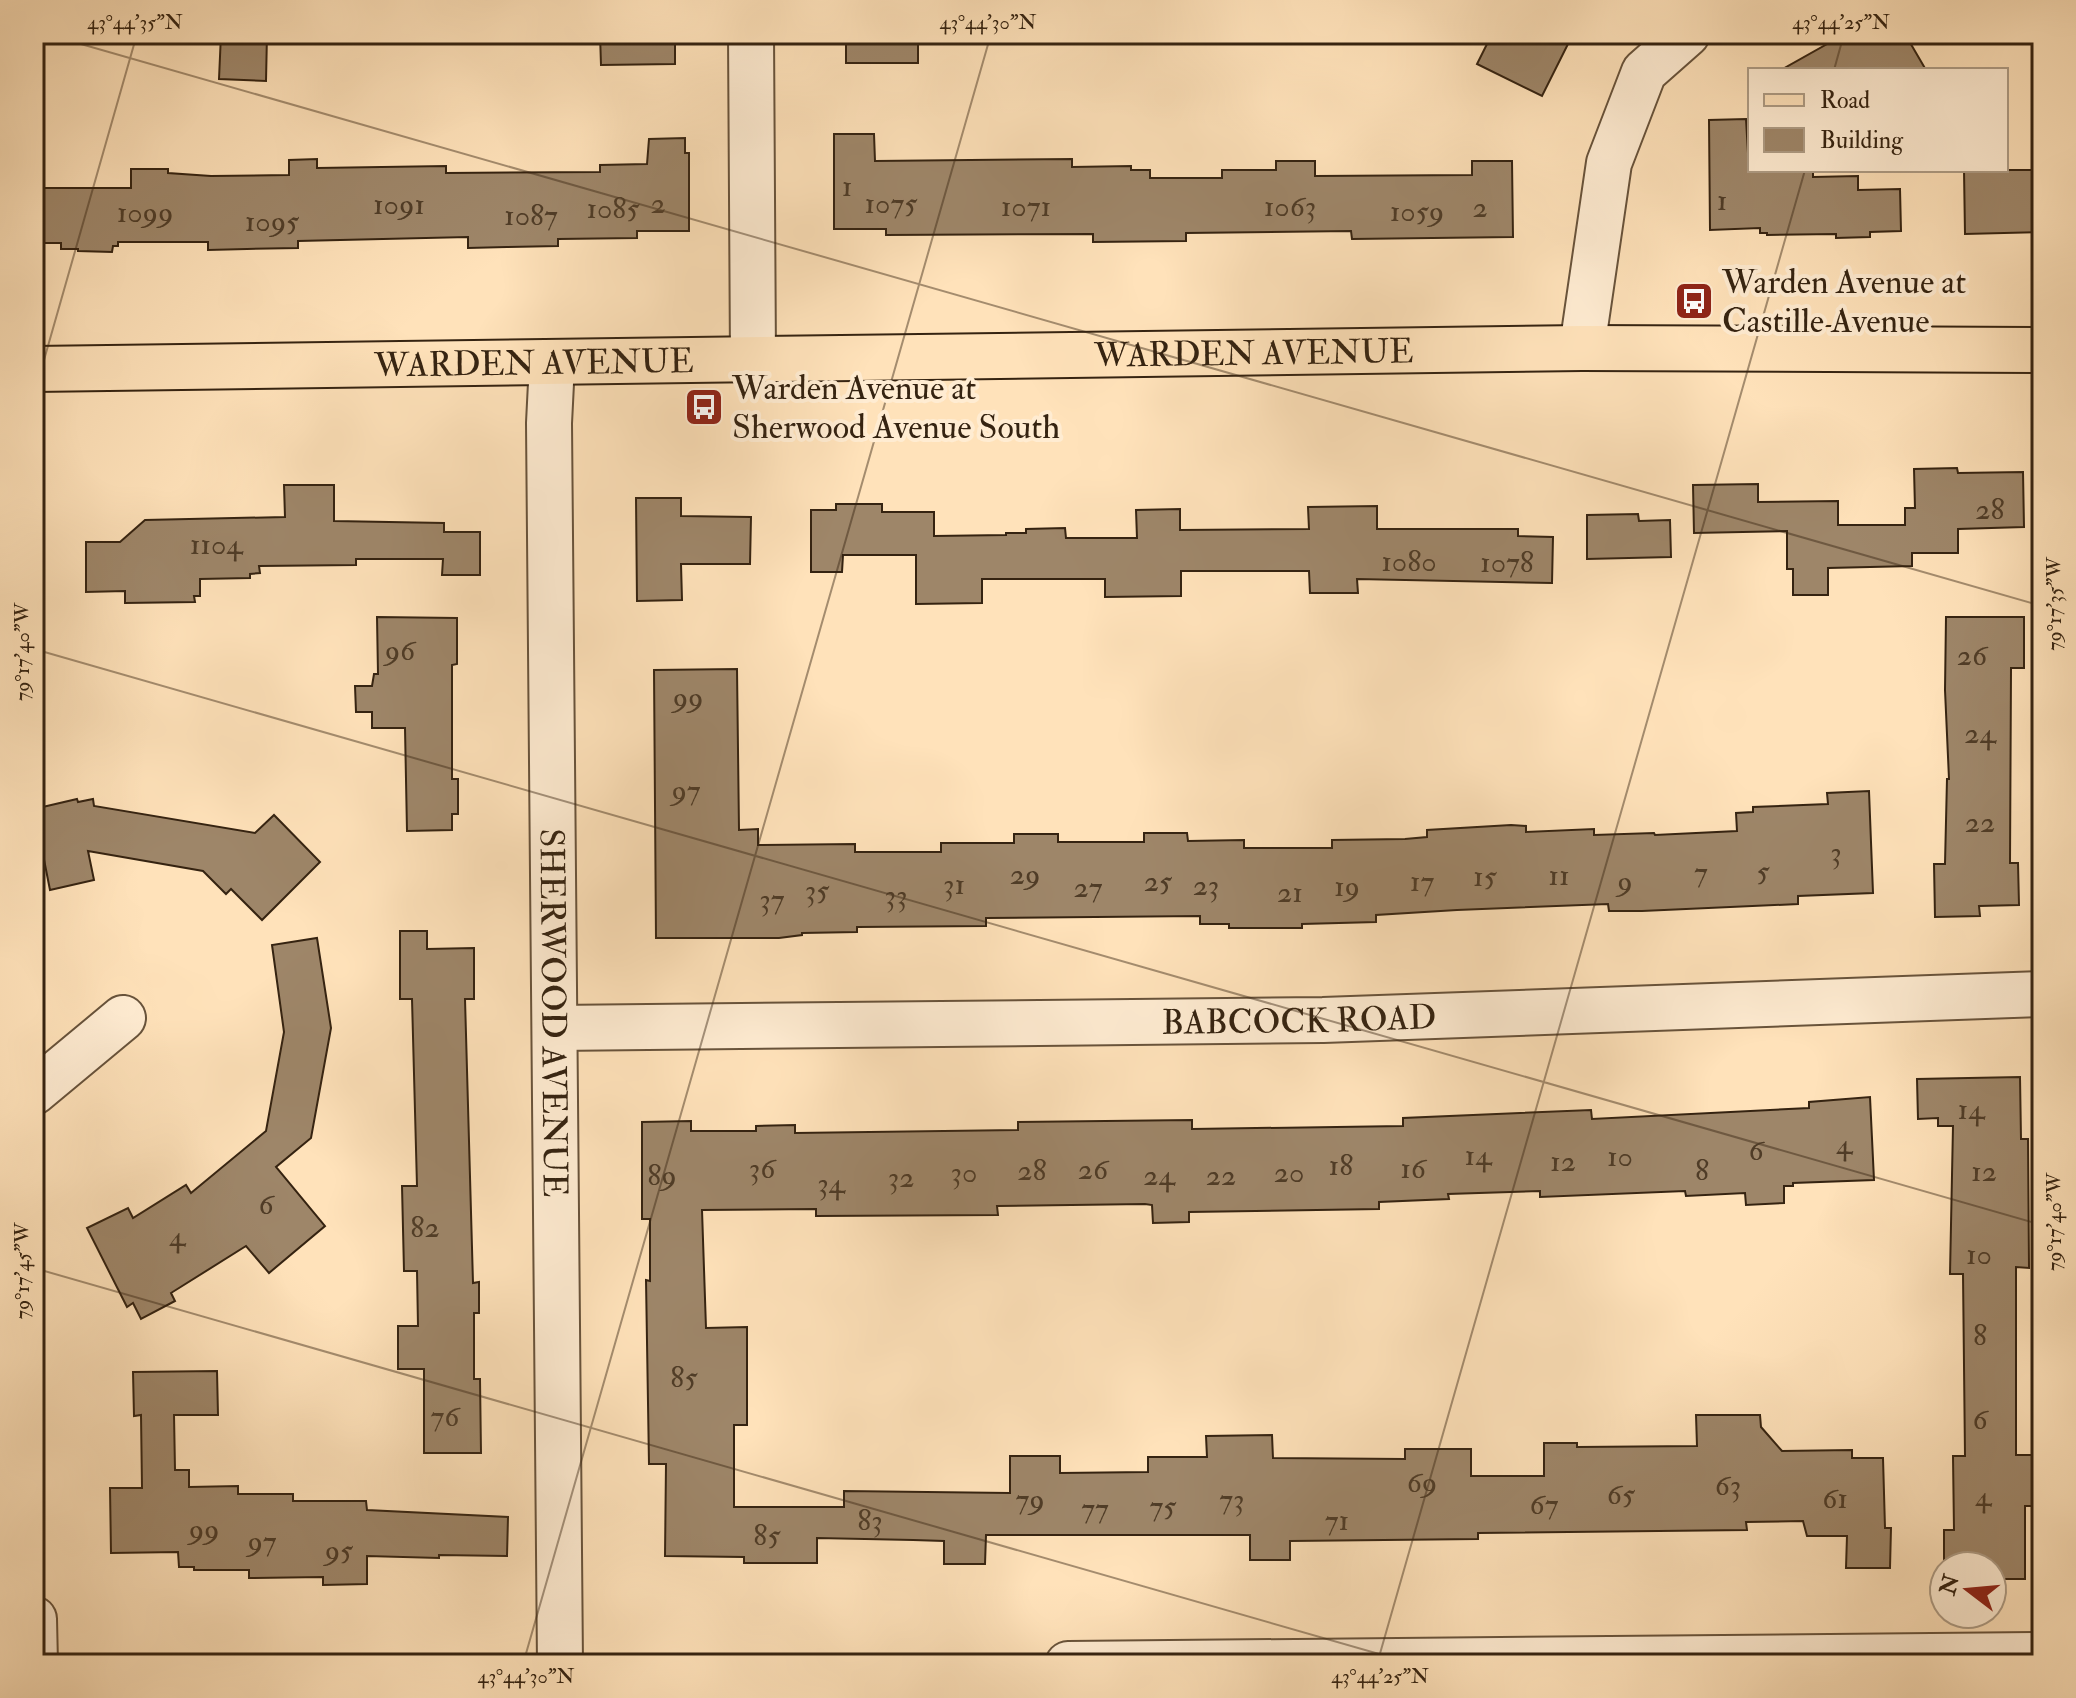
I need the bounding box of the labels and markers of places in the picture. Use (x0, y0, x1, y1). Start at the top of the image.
place label: Warden Avenue at Castille Avenue (1721, 261, 1966, 343)
bus stop icon: Warden Avenue at Castille Avenue (1673, 280, 1715, 322)
place label: Warden Avenue at Sherwood Avenue South (731, 367, 1060, 449)
bus stop icon: Warden Avenue at Sherwood Avenue South (683, 386, 725, 428)

